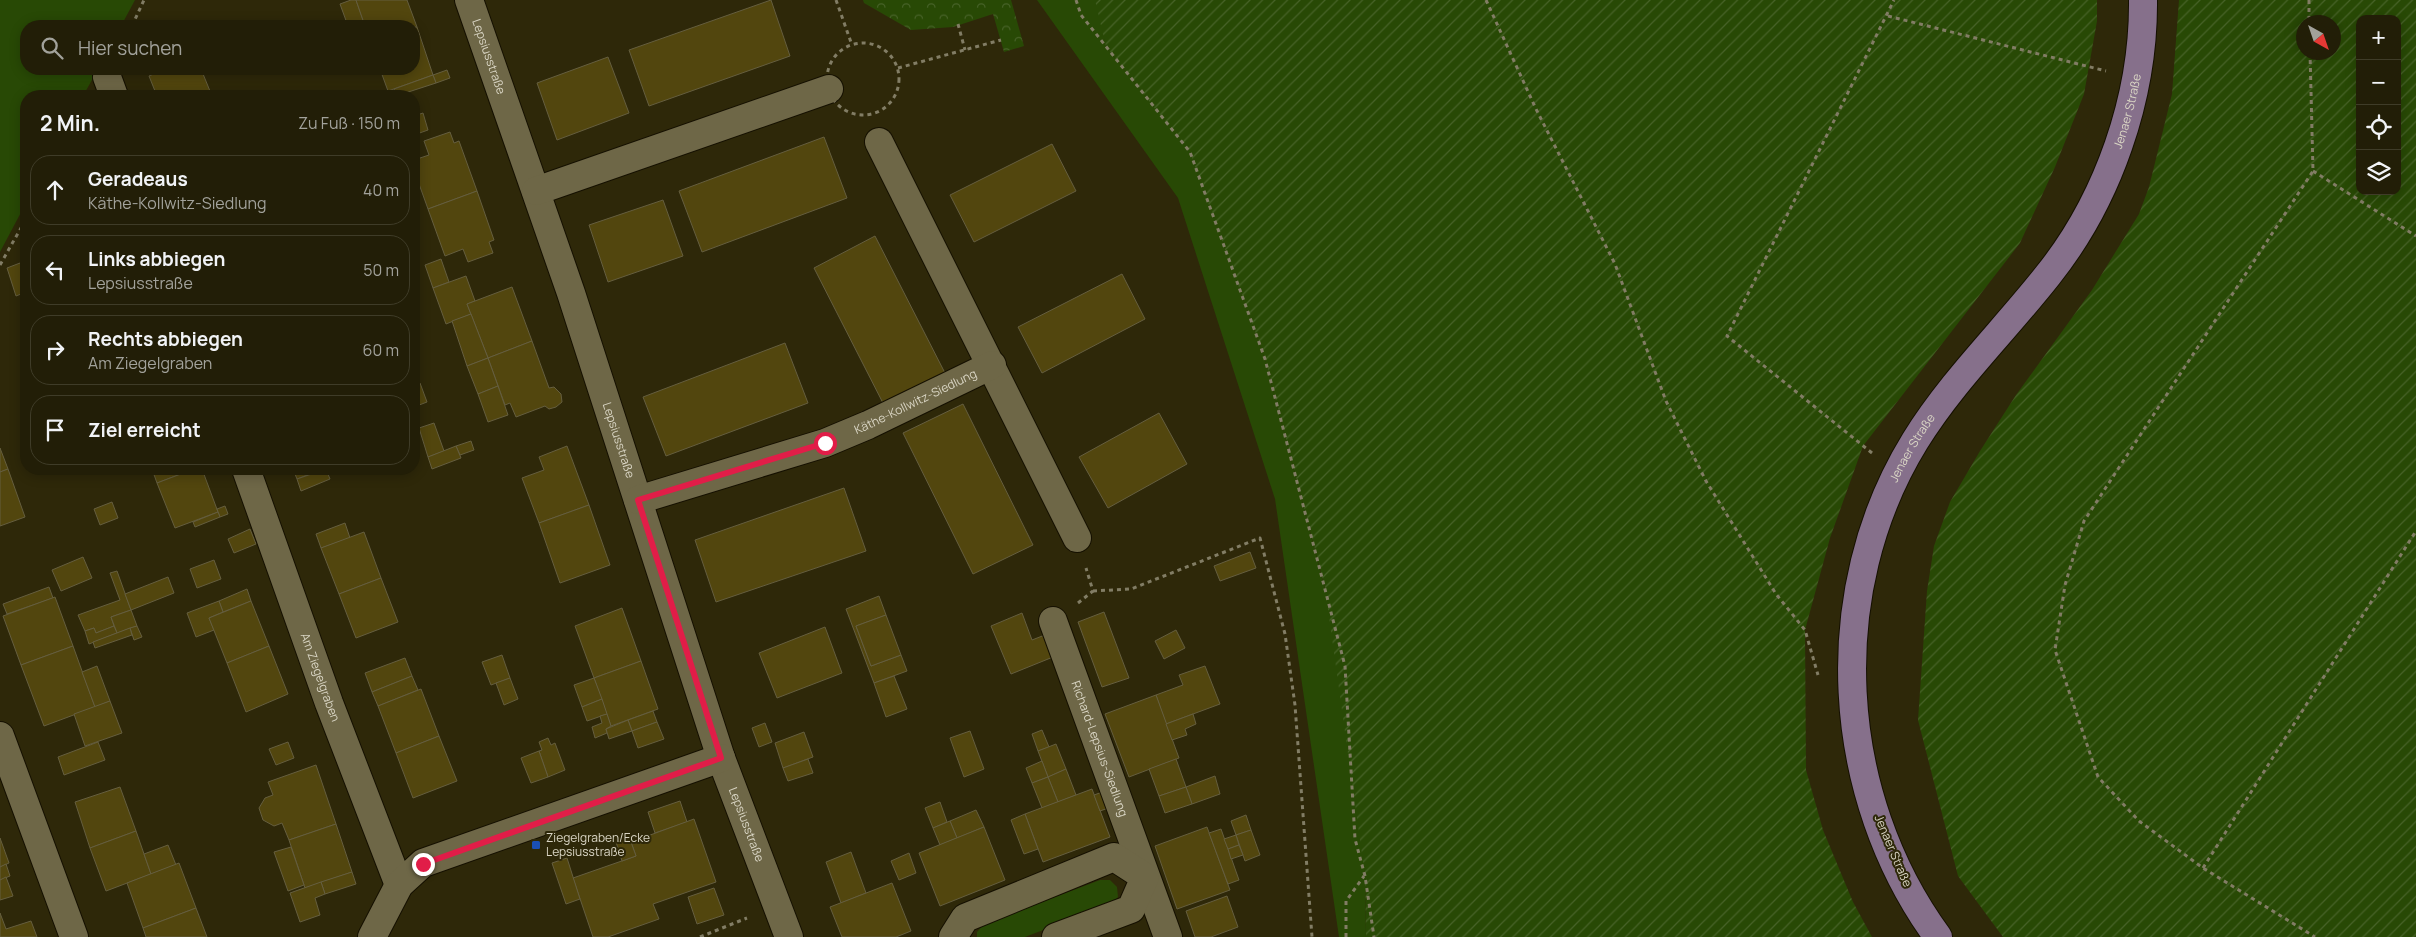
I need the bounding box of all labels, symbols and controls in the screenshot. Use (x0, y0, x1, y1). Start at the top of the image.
north arrow (2296, 15, 2341, 60)
map controls (2356, 15, 2401, 195)
button: + (2356, 15, 2401, 60)
street label: Lepsiusstraße (468, 17, 510, 96)
search box (20, 20, 420, 75)
icon: search (38, 34, 66, 62)
text: Hier suchen (78, 35, 182, 61)
button: − (2356, 60, 2401, 105)
street label: Jenaer Straße (2109, 72, 2145, 151)
button: locate (2356, 105, 2401, 150)
text: 2 Min. (40, 109, 100, 137)
text: Zu Fuß · 150 m (298, 112, 400, 134)
button: layers (2356, 150, 2401, 195)
text: Geradeaus (88, 166, 188, 192)
icon: ahead (41, 176, 69, 204)
text: 40 m (363, 179, 399, 201)
text: Käthe-Kollwitz-Siedlung (88, 192, 266, 214)
text: Links abbiegen (88, 246, 225, 272)
icon: left (41, 256, 69, 284)
text: 50 m (363, 259, 399, 281)
text: Lepsiusstraße (88, 272, 193, 294)
text: Rechts abbiegen (88, 326, 243, 352)
icon: right (41, 336, 69, 364)
text: 60 m (363, 339, 399, 361)
text: Am Ziegelgraben (88, 352, 212, 374)
street label: Käthe-Kollwitz-Siedlung (852, 365, 979, 438)
street label: Lepsiusstraße (599, 400, 639, 480)
street label: Jenaer Straße (1885, 410, 1939, 485)
icon: arrive (41, 416, 69, 444)
text: Ziel erreicht (88, 417, 201, 443)
route start (814, 432, 837, 455)
street label: Am Ziegelgraben (297, 630, 344, 724)
street label: Richard-Lepsius-Siedlung (1067, 678, 1132, 819)
street label: Lepsiusstraße (725, 785, 769, 864)
street label: Jenaer Straße (1871, 812, 1916, 890)
place label: Ziegelgraben/Ecke Lepsiusstraße (546, 829, 650, 860)
marker: Ziegelgraben/Ecke Lepsiusstraße (530, 839, 542, 851)
route end (412, 853, 435, 876)

